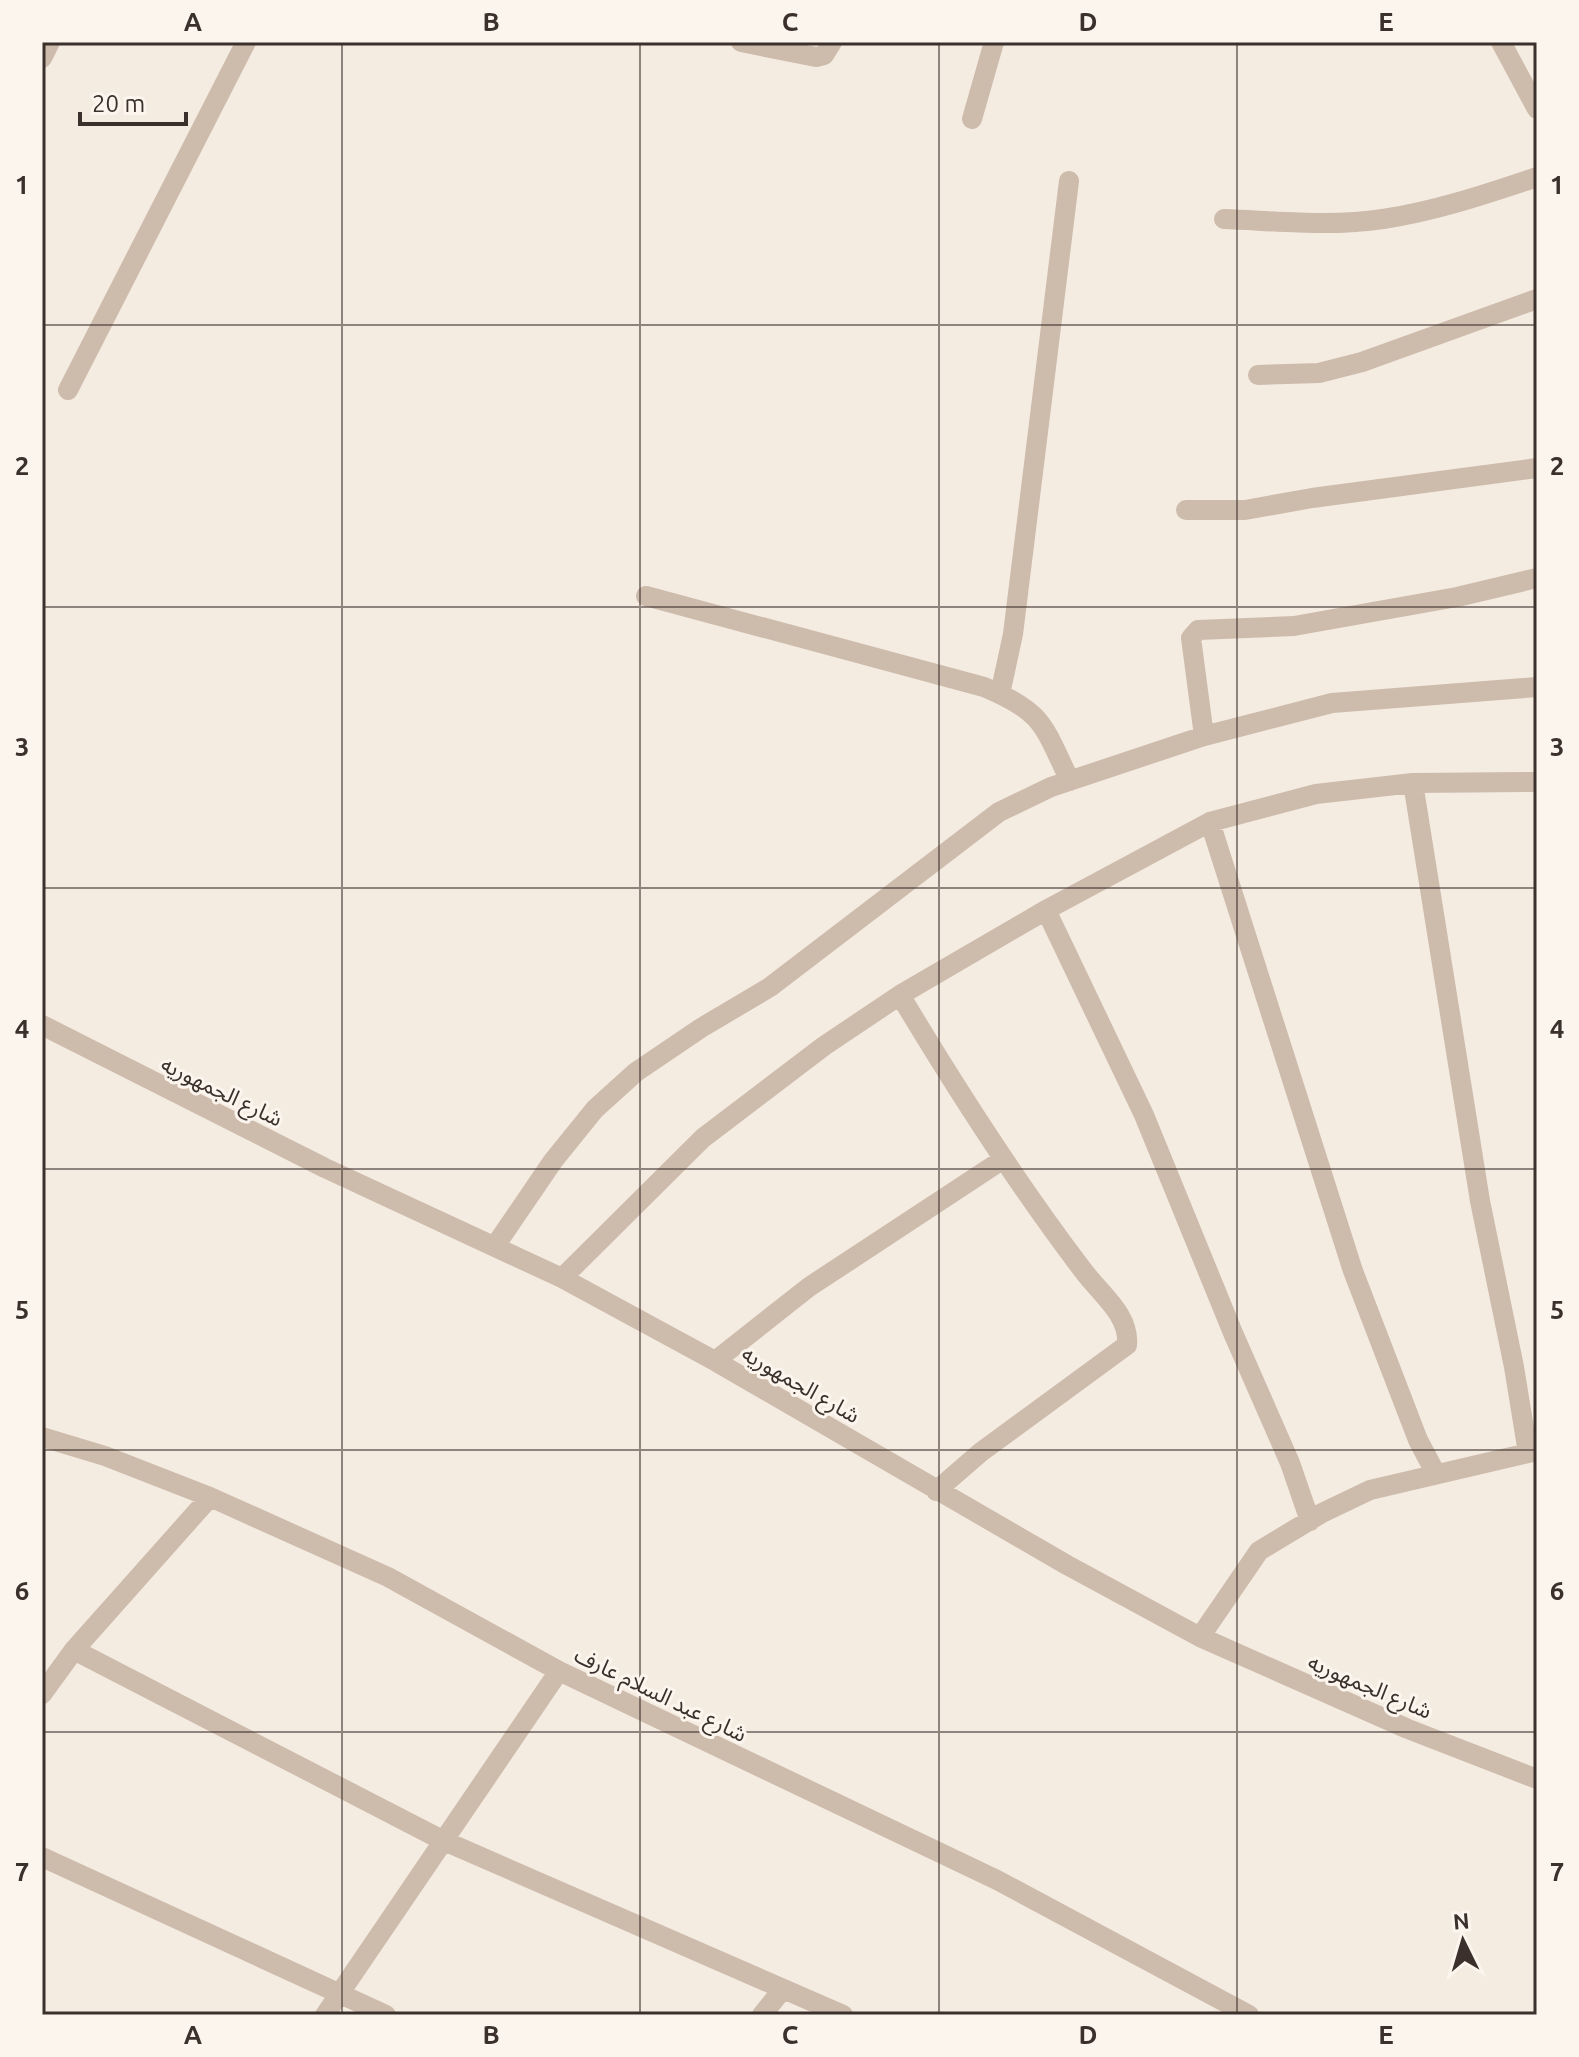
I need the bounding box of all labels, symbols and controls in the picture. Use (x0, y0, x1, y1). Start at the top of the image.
text: A (184, 7, 203, 36)
text: B (482, 7, 500, 36)
text: C (782, 7, 799, 36)
text: D (1079, 7, 1097, 36)
text: E (1378, 7, 1394, 36)
scale bar (80, 76, 186, 126)
text: 20 m (92, 90, 145, 117)
text: 1 (15, 170, 29, 199)
text: 1 (1550, 170, 1564, 199)
text: 2 (15, 451, 29, 480)
text: 2 (1550, 451, 1564, 480)
text: 3 (15, 732, 29, 761)
text: 3 (1550, 732, 1564, 761)
text: 4 (15, 1014, 29, 1043)
text: 4 (1550, 1014, 1564, 1043)
street label: شارع الجمهوريه (155, 1050, 287, 1135)
text: 5 (15, 1295, 29, 1324)
text: 5 (1550, 1295, 1564, 1324)
street label: شارع الجمهوريه (735, 1340, 865, 1432)
text: 6 (15, 1576, 29, 1605)
text: 6 (1550, 1576, 1564, 1605)
street label: شارع عبد السلام عارف (569, 1641, 751, 1751)
street label: شارع الجمهوريه (1303, 1648, 1436, 1727)
text: 7 (15, 1857, 29, 1886)
text: 7 (1550, 1857, 1564, 1886)
north arrow (1423, 1901, 1503, 1981)
text: N (1452, 1907, 1470, 1934)
text: A (184, 2020, 203, 2049)
text: B (482, 2020, 500, 2049)
text: C (782, 2020, 799, 2049)
text: D (1079, 2020, 1097, 2049)
text: E (1378, 2020, 1394, 2049)

